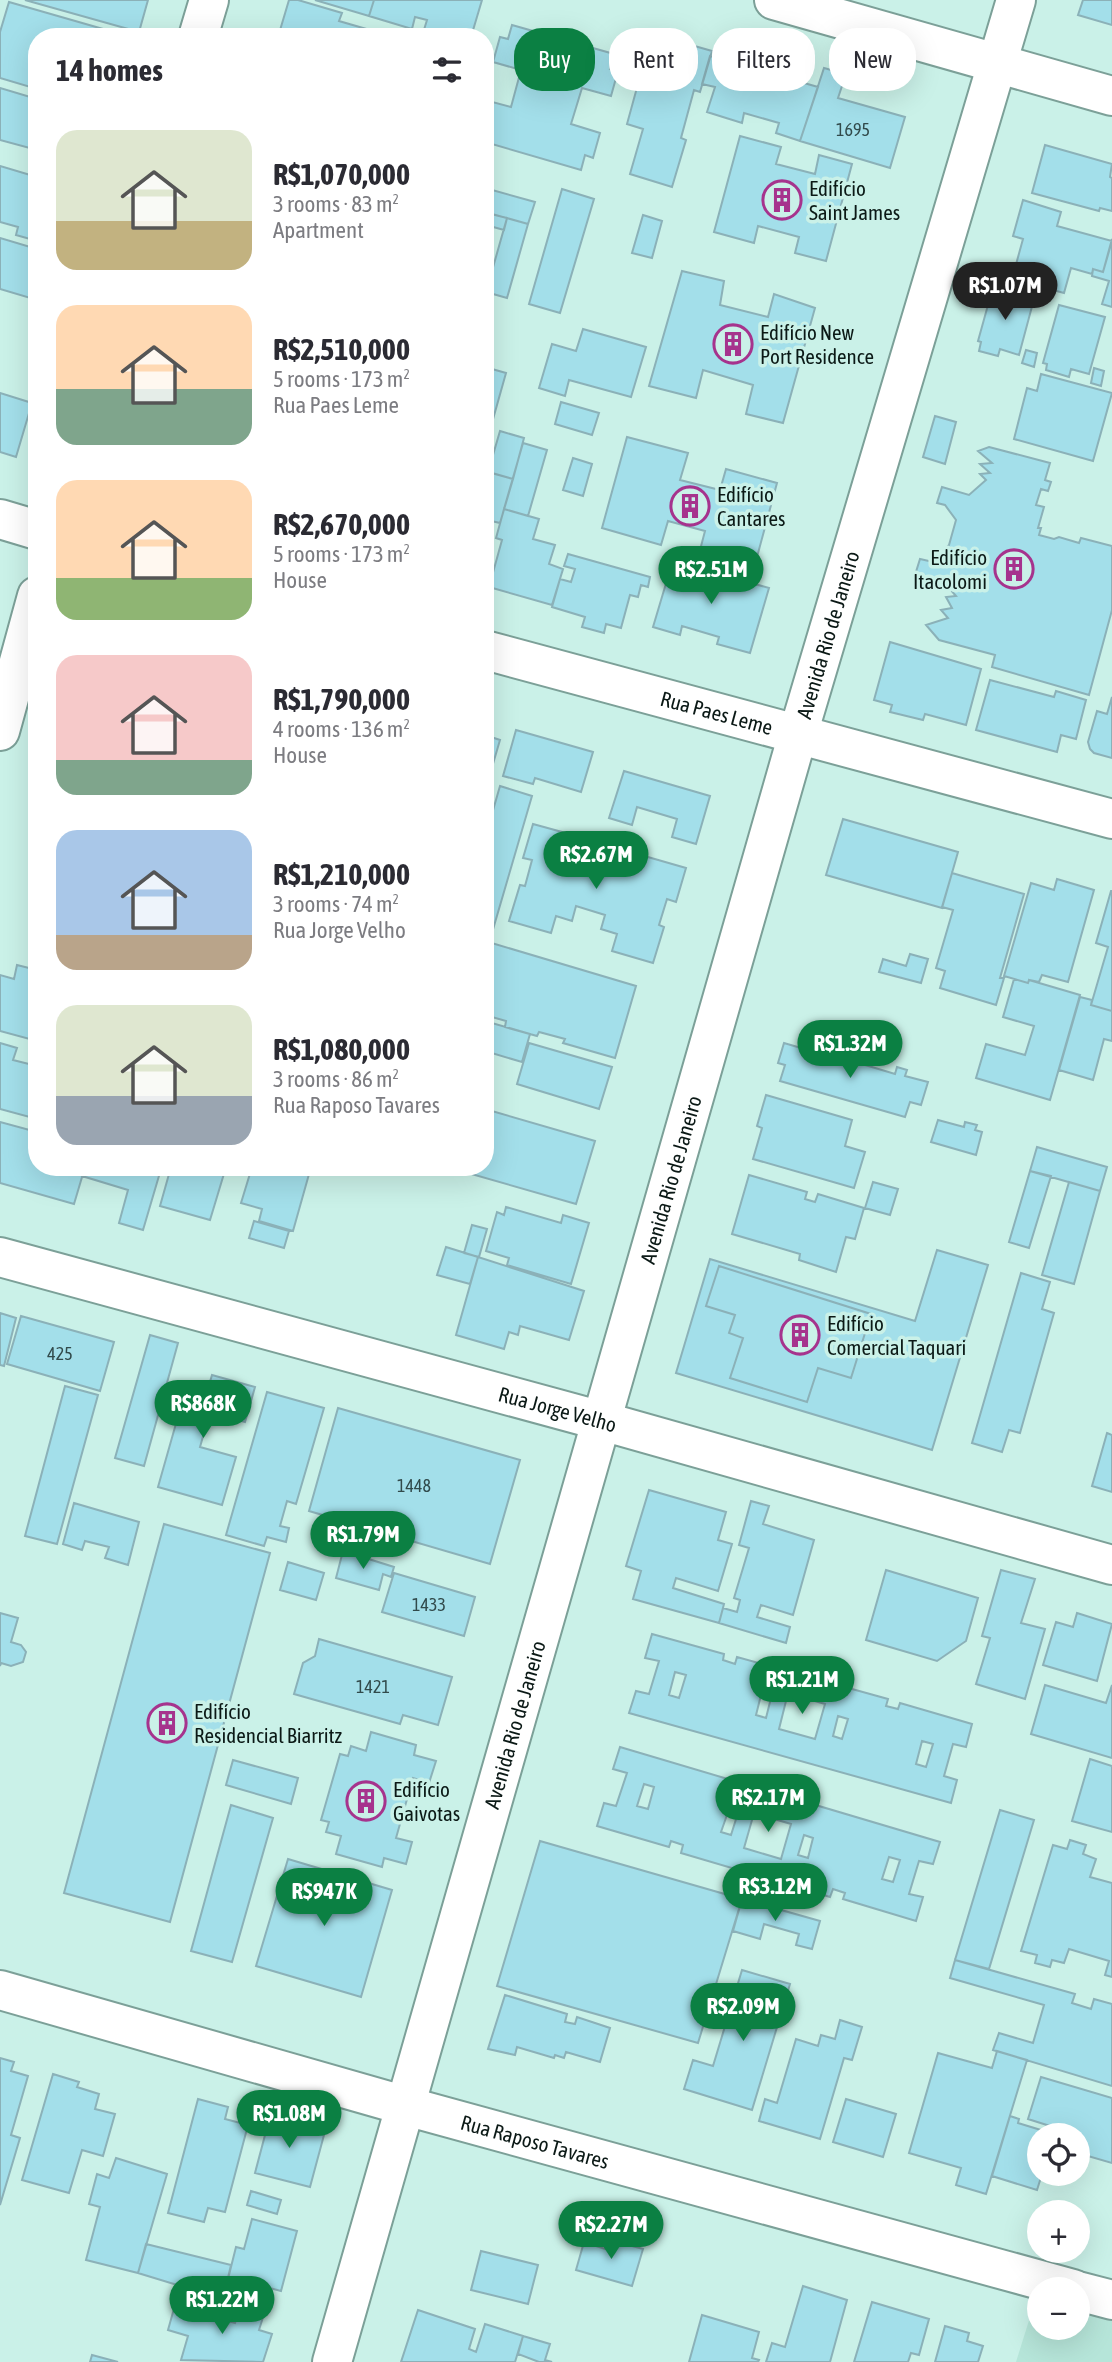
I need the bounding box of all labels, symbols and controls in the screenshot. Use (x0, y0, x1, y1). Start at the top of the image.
chip: Buy (514, 28, 595, 91)
chip: Rent (609, 28, 698, 91)
chip: Filters (712, 28, 815, 91)
chip: New (829, 28, 916, 91)
icon: filters (428, 51, 466, 89)
text: 14 homes (56, 53, 163, 87)
house number: 1695 (836, 119, 870, 140)
text: R$1,070,000 (273, 157, 410, 191)
icon: home (112, 158, 196, 242)
place label: Edifício Saint James (809, 176, 900, 224)
building icon: Edifício Saint James (761, 179, 803, 221)
text: 3 rooms · 83 m² (273, 191, 399, 217)
text: Apartment (273, 217, 364, 243)
pin: R$1.07M (940, 262, 1070, 322)
text: R$1.07M (968, 272, 1042, 298)
place label: Edifício New Port Residence (760, 320, 874, 368)
building icon: Edifício New Port Residence (712, 323, 754, 365)
text: R$2,510,000 (273, 332, 410, 366)
icon: home (112, 333, 196, 417)
text: 5 rooms · 173 m² (273, 366, 410, 392)
text: Rua Paes Leme (273, 392, 399, 418)
place label: Edifício Cantares (717, 482, 785, 530)
building icon: Edifício Cantares (669, 485, 711, 527)
text: R$2,670,000 (273, 507, 410, 541)
icon: home (112, 508, 196, 592)
text: 5 rooms · 173 m² (273, 541, 410, 567)
place label: Edifício Itacolomi (913, 545, 987, 593)
pin: R$2.51M (646, 546, 776, 606)
street label: Avenida Rio de Janeiro (791, 548, 864, 721)
building icon: Edifício Itacolomi (993, 548, 1035, 590)
text: R$2.51M (674, 556, 748, 582)
text: House (273, 567, 327, 593)
text: R$1,790,000 (273, 682, 410, 716)
icon: home (112, 683, 196, 767)
street label: Rua Paes Leme (658, 686, 775, 739)
text: 4 rooms · 136 m² (273, 716, 410, 742)
text: House (273, 742, 327, 768)
pin: R$2.67M (531, 832, 661, 891)
text: R$2.67M (559, 841, 633, 867)
text: R$1,210,000 (273, 857, 410, 891)
icon: home (112, 858, 196, 942)
text: 3 rooms · 74 m² (273, 891, 399, 917)
text: Rua Jorge Velho (273, 917, 406, 943)
pin: R$1.32M (785, 1020, 915, 1080)
text: R$1.32M (813, 1030, 887, 1056)
text: R$1,080,000 (273, 1032, 410, 1066)
icon: home (112, 1033, 196, 1117)
text: 3 rooms · 86 m² (273, 1066, 399, 1092)
text: Rua Raposo Tavares (273, 1092, 440, 1118)
street label: Avenida Rio de Janeiro (635, 1093, 706, 1266)
place label: Edifício Comercial Taquari (827, 1311, 966, 1359)
building icon: Edifício Comercial Taquari (779, 1314, 821, 1356)
house number: 425 (47, 1343, 73, 1364)
pin: R$868K (146, 1380, 260, 1440)
street label: Rua Jorge Velho (496, 1381, 619, 1437)
text: R$868K (171, 1390, 235, 1416)
house number: 1448 (397, 1475, 431, 1496)
pin: R$1.79M (298, 1512, 428, 1571)
text: R$1.79M (326, 1521, 400, 1547)
house number: 1433 (412, 1594, 446, 1615)
street label: Avenida Rio de Janeiro (479, 1638, 550, 1811)
pin: R$1.21M (737, 1656, 867, 1716)
text: R$1.21M (765, 1666, 839, 1692)
house number: 1421 (356, 1676, 390, 1697)
place label: Edifício Residencial Biarritz (194, 1699, 343, 1747)
building icon: Edifício Residencial Biarritz (146, 1702, 188, 1744)
pin: R$2.17M (703, 1774, 833, 1834)
place label: Edifício Gaivotas (393, 1777, 460, 1825)
building icon: Edifício Gaivotas (345, 1780, 387, 1822)
text: R$2.17M (731, 1784, 805, 1810)
pin: R$3.12M (710, 1864, 840, 1923)
pin: R$947K (267, 1868, 381, 1928)
text: R$3.12M (738, 1873, 812, 1899)
text: R$947K (292, 1878, 356, 1904)
pin: R$2.09M (678, 1983, 808, 2043)
text: R$2.09M (706, 1993, 780, 2019)
pin: R$1.08M (224, 2090, 354, 2150)
text: R$1.08M (252, 2100, 326, 2126)
street label: Rua Raposo Tavares (458, 2110, 612, 2173)
map controls (1027, 2123, 1090, 2340)
button: locate (1027, 2123, 1090, 2186)
button: + (1027, 2200, 1090, 2263)
pin: R$2.27M (546, 2202, 676, 2261)
text: R$2.27M (574, 2211, 648, 2237)
pin: R$1.22M (157, 2276, 287, 2336)
button: − (1027, 2277, 1090, 2340)
text: R$1.22M (185, 2286, 259, 2312)

